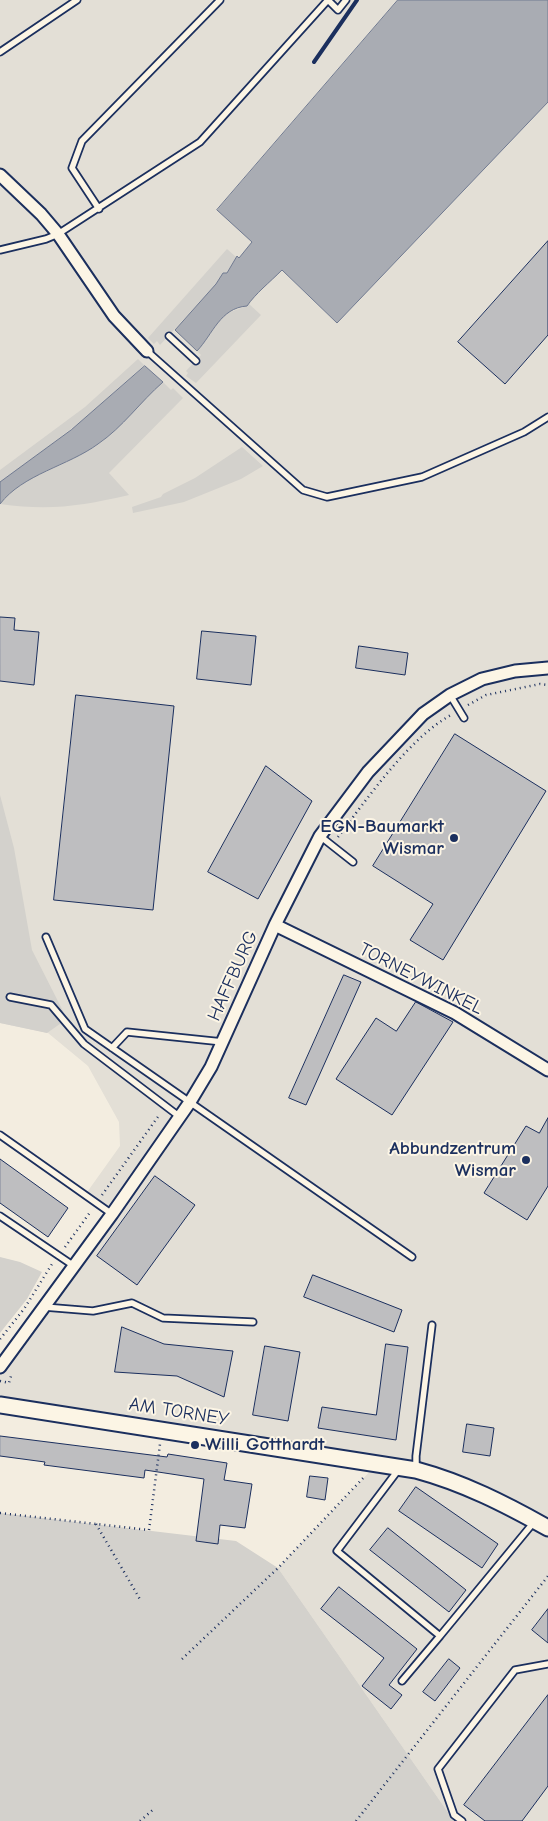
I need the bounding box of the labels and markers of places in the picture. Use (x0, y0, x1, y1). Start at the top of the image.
place label: EGN-Baumarkt Wismar (320, 816, 444, 860)
marker: EGN-Baumarkt Wismar (448, 832, 460, 844)
place label: Abbundzentrum Wismar (389, 1138, 516, 1182)
marker: Abbundzentrum Wismar (520, 1154, 532, 1166)
place label: Willi Gotthardt (205, 1434, 325, 1456)
marker: Willi Gotthardt (189, 1439, 201, 1451)

